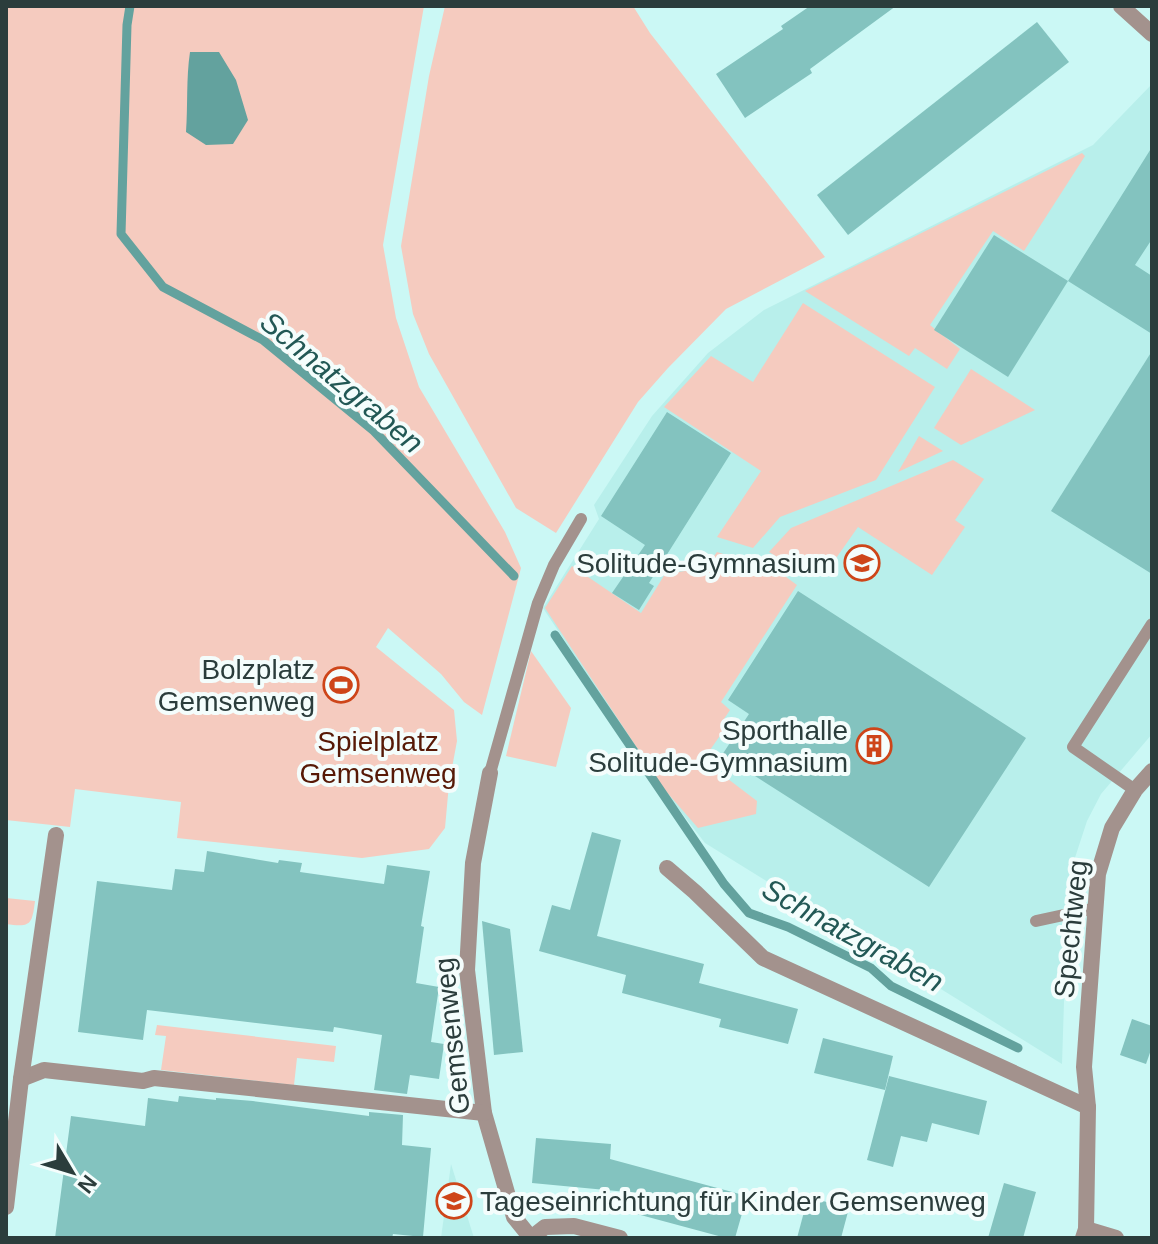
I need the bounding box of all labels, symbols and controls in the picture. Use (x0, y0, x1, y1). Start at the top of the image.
water label: Schnatzgraben (254, 304, 430, 460)
school or university icon: Solitude-Gymnasium (843, 544, 881, 582)
place label: Solitude-Gymnasium (576, 548, 836, 579)
place label: Bolzplatz Gemsenweg (158, 654, 315, 717)
sports icon: Bolzplatz Gemsenweg (322, 666, 360, 704)
place label: Sporthalle Solitude-Gymnasium (588, 715, 848, 778)
park label: Spielplatz Gemsenweg (299, 726, 457, 789)
building icon: Sporthalle Solitude-Gymnasium (855, 727, 893, 765)
street label: Spechtweg (1048, 858, 1094, 1000)
water label: Schnatzgraben (757, 872, 949, 998)
street label: Gemsenweg (428, 956, 476, 1116)
north arrow (32, 1132, 112, 1212)
text: N (73, 1170, 102, 1198)
school or university icon: Tageseinrichtung für Kinder Gemsenweg (435, 1182, 473, 1220)
place label: Tageseinrichtung für Kinder Gemsenweg (480, 1186, 986, 1217)

